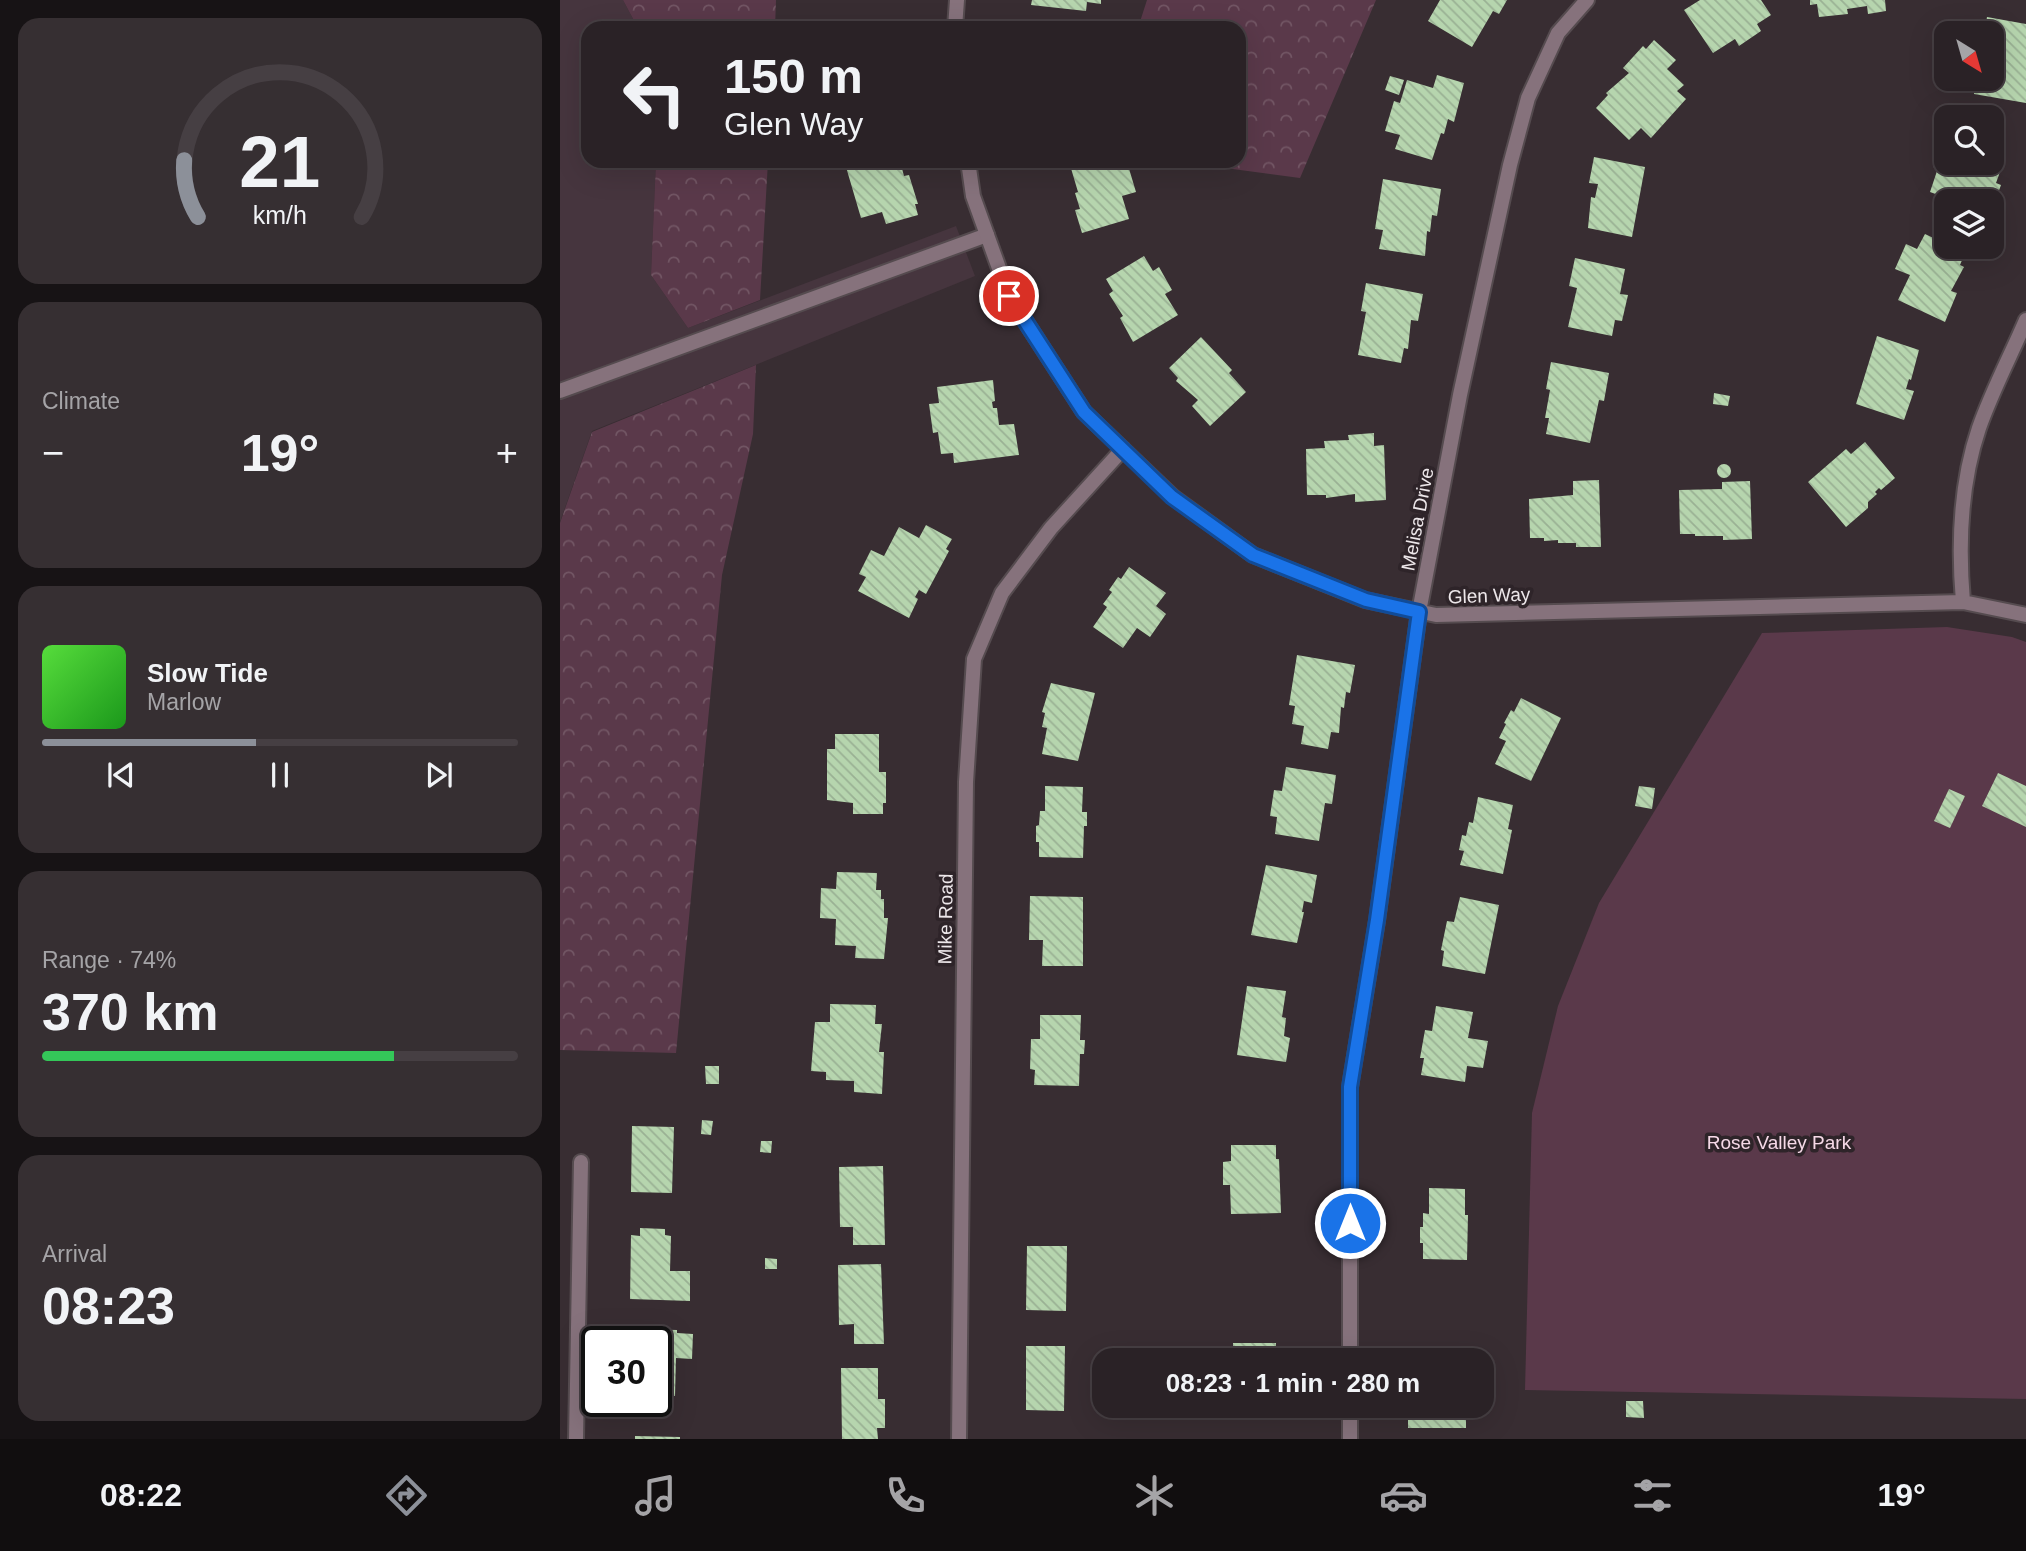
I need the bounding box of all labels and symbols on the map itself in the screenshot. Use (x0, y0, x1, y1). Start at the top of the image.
north arrow (1934, 21, 2004, 91)
pin (979, 266, 1039, 326)
street label: Melisa Drive (1397, 466, 1438, 572)
street label: Glen Way (1447, 584, 1531, 607)
street label: Mike Road (934, 873, 957, 965)
park label: Rose Valley Park (1707, 1132, 1852, 1153)
position arrow (1313, 1186, 1387, 1260)
speed limit sign: 30 (581, 1326, 672, 1417)

